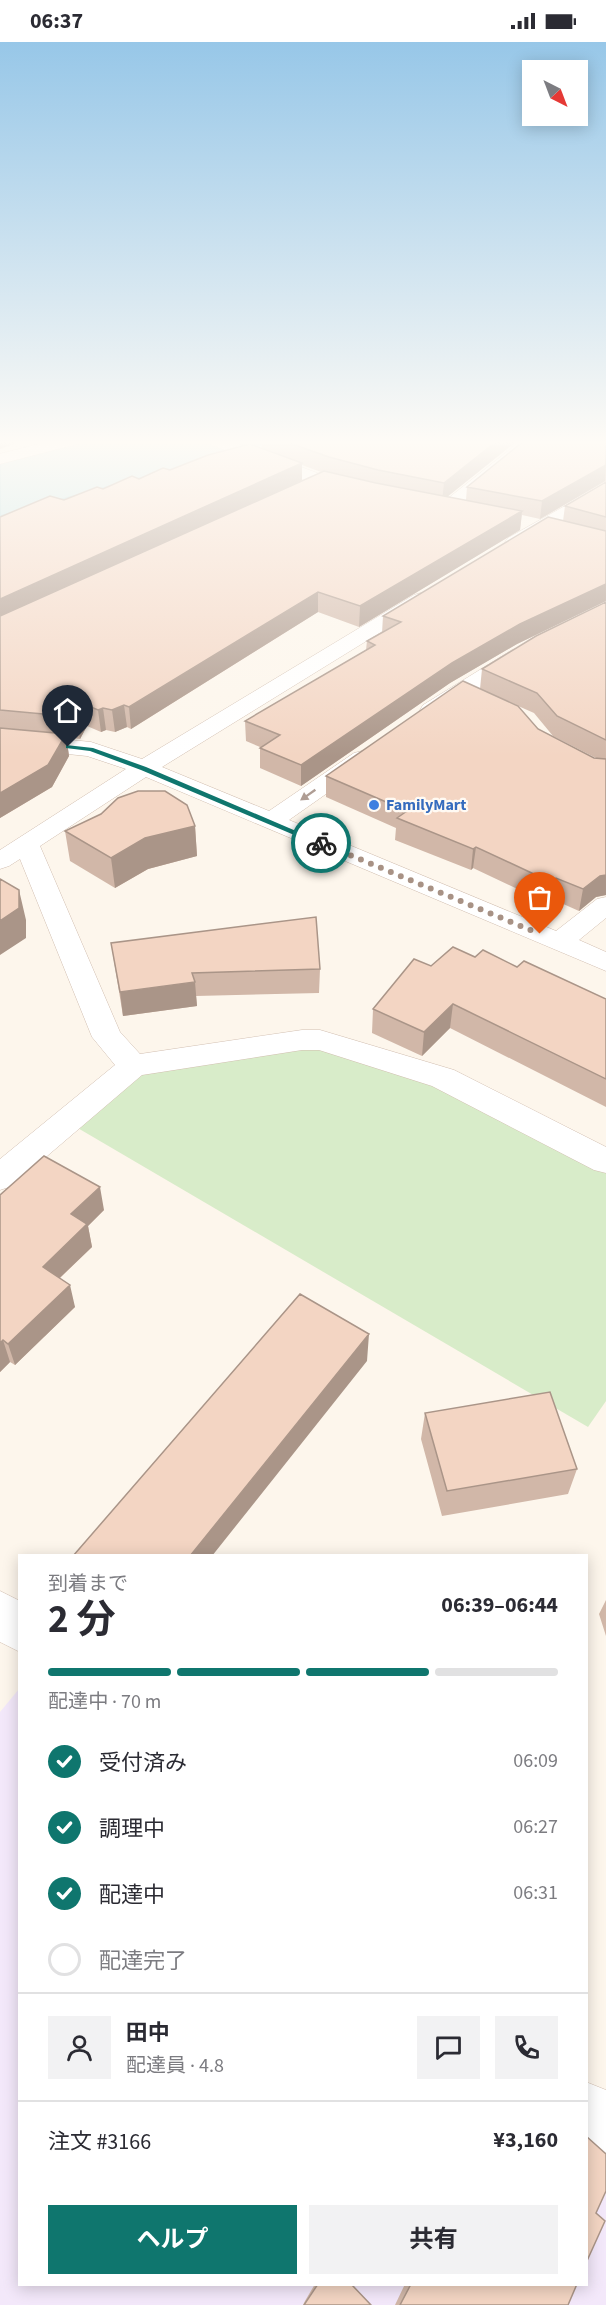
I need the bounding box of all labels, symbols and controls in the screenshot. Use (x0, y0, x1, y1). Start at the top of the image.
text: 06:37 (30, 5, 83, 37)
north arrow (522, 60, 588, 126)
map controls (522, 60, 588, 126)
pin (42, 685, 93, 747)
icon: home (51, 694, 84, 727)
one-way arrow (300, 789, 316, 801)
place label: FamilyMart (386, 794, 466, 816)
marker: FamilyMart (367, 798, 381, 812)
courier (291, 813, 351, 873)
icon: bike (305, 827, 338, 860)
pin (514, 872, 565, 934)
icon: bag (523, 881, 556, 914)
text: 到着まで (48, 1570, 128, 1598)
text: 06:39–06:44 (441, 1589, 558, 1621)
text: 2 分 (48, 1592, 115, 1648)
text: 配達中 · 70 m (48, 1688, 161, 1716)
icon: check (48, 1745, 81, 1778)
text: 受付済み (99, 1747, 187, 1779)
text: 06:09 (513, 1747, 558, 1775)
icon: check (48, 1811, 81, 1844)
text: 調理中 (99, 1813, 165, 1845)
text: 06:27 (513, 1813, 558, 1841)
icon: check (48, 1877, 81, 1910)
text: 配達中 (99, 1879, 165, 1911)
text: 06:31 (513, 1879, 558, 1907)
text: 配達完了 (99, 1945, 187, 1977)
button: person (48, 2016, 111, 2079)
button: chat (417, 2016, 480, 2079)
button: phone (495, 2016, 558, 2079)
text: 田中 (126, 2017, 170, 2049)
text: 配達員 · 4.8 (126, 2052, 224, 2080)
text: ¥3,160 (493, 2124, 558, 2156)
text: 注文 #3166 (48, 2126, 151, 2158)
button: ヘルプ (48, 2205, 297, 2274)
button: 共有 (309, 2205, 558, 2274)

